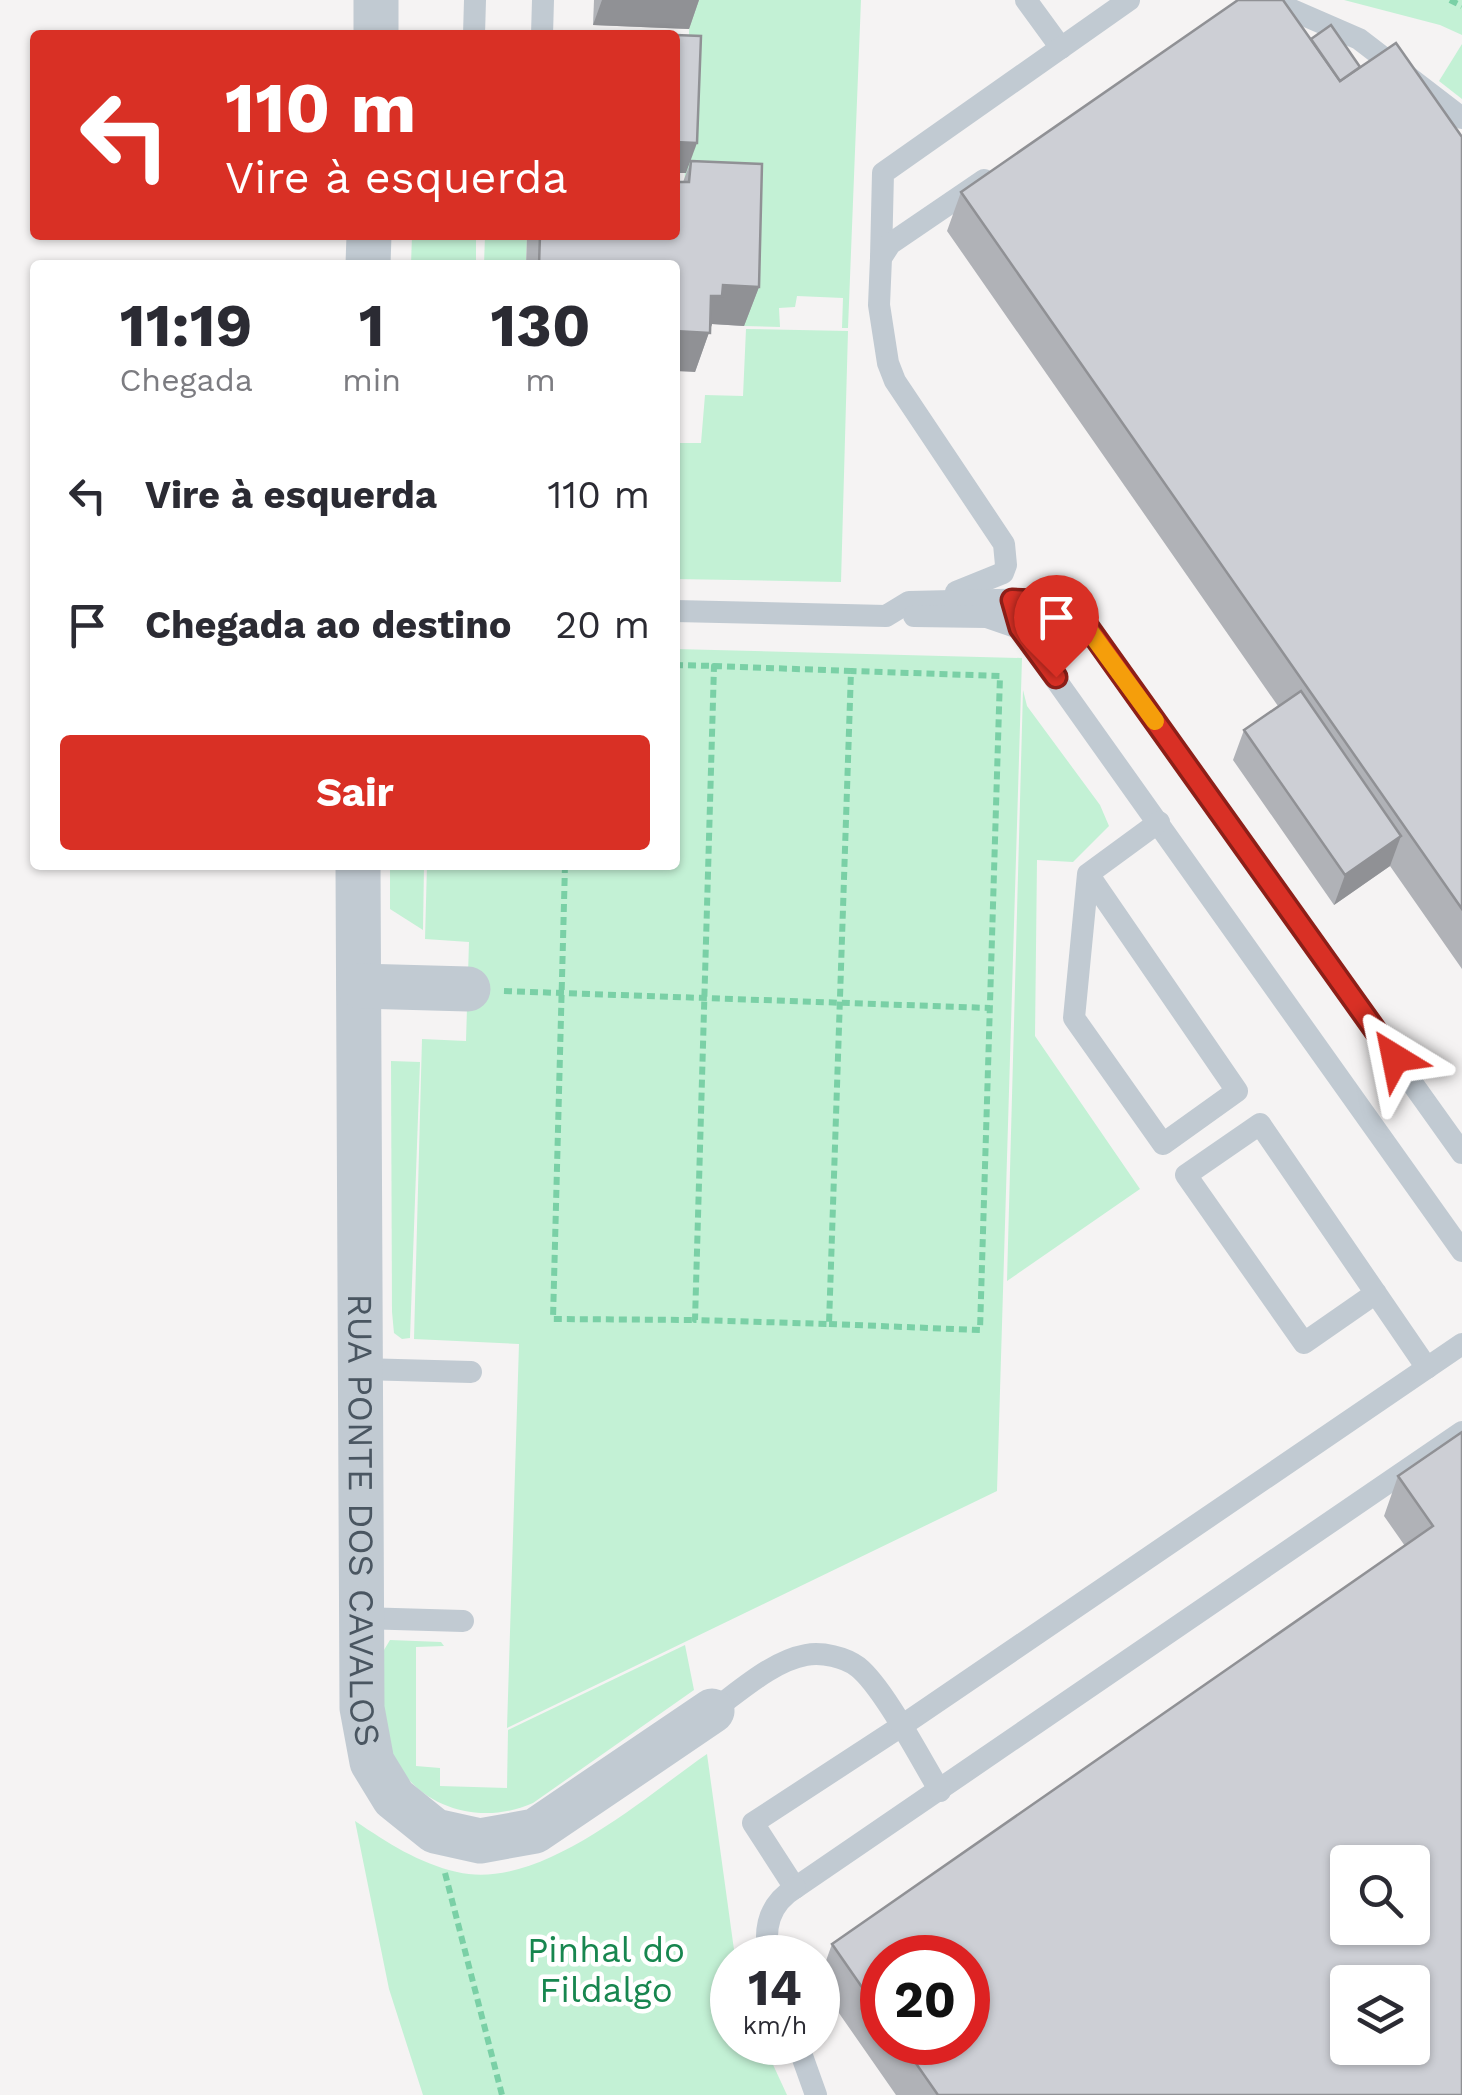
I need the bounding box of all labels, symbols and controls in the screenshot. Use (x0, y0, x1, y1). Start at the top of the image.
text: 110 m (225, 67, 416, 149)
icon: left (60, 70, 190, 200)
text: Vire à esquerda (225, 151, 568, 204)
text: 11:19 (120, 290, 252, 361)
text: 1 (359, 290, 385, 361)
text: 130 (491, 290, 591, 361)
text: Chegada (119, 361, 253, 399)
text: min (342, 361, 401, 399)
text: m (525, 361, 556, 399)
icon: left (60, 468, 115, 523)
text: Vire à esquerda (145, 473, 437, 517)
text: 110 m (548, 473, 650, 517)
pin (1014, 575, 1099, 678)
icon: arrive (1029, 590, 1084, 645)
icon: arrive (60, 598, 115, 653)
text: Chegada ao destino (145, 603, 512, 647)
text: 20 m (555, 603, 650, 647)
button: Sair (60, 735, 650, 850)
position arrow (1343, 1006, 1447, 1110)
street label: RUA PONTE DOS CAVALOS (339, 1293, 390, 1750)
map controls (1330, 1845, 1430, 2065)
button: search (1330, 1845, 1430, 1945)
park label: Pinhal do Fildalgo (527, 1929, 685, 2011)
speed limit sign: 20 (860, 1935, 990, 2065)
text: 14 (748, 1958, 802, 2017)
button: layers (1330, 1965, 1430, 2065)
text: km/h (743, 2011, 807, 2040)

